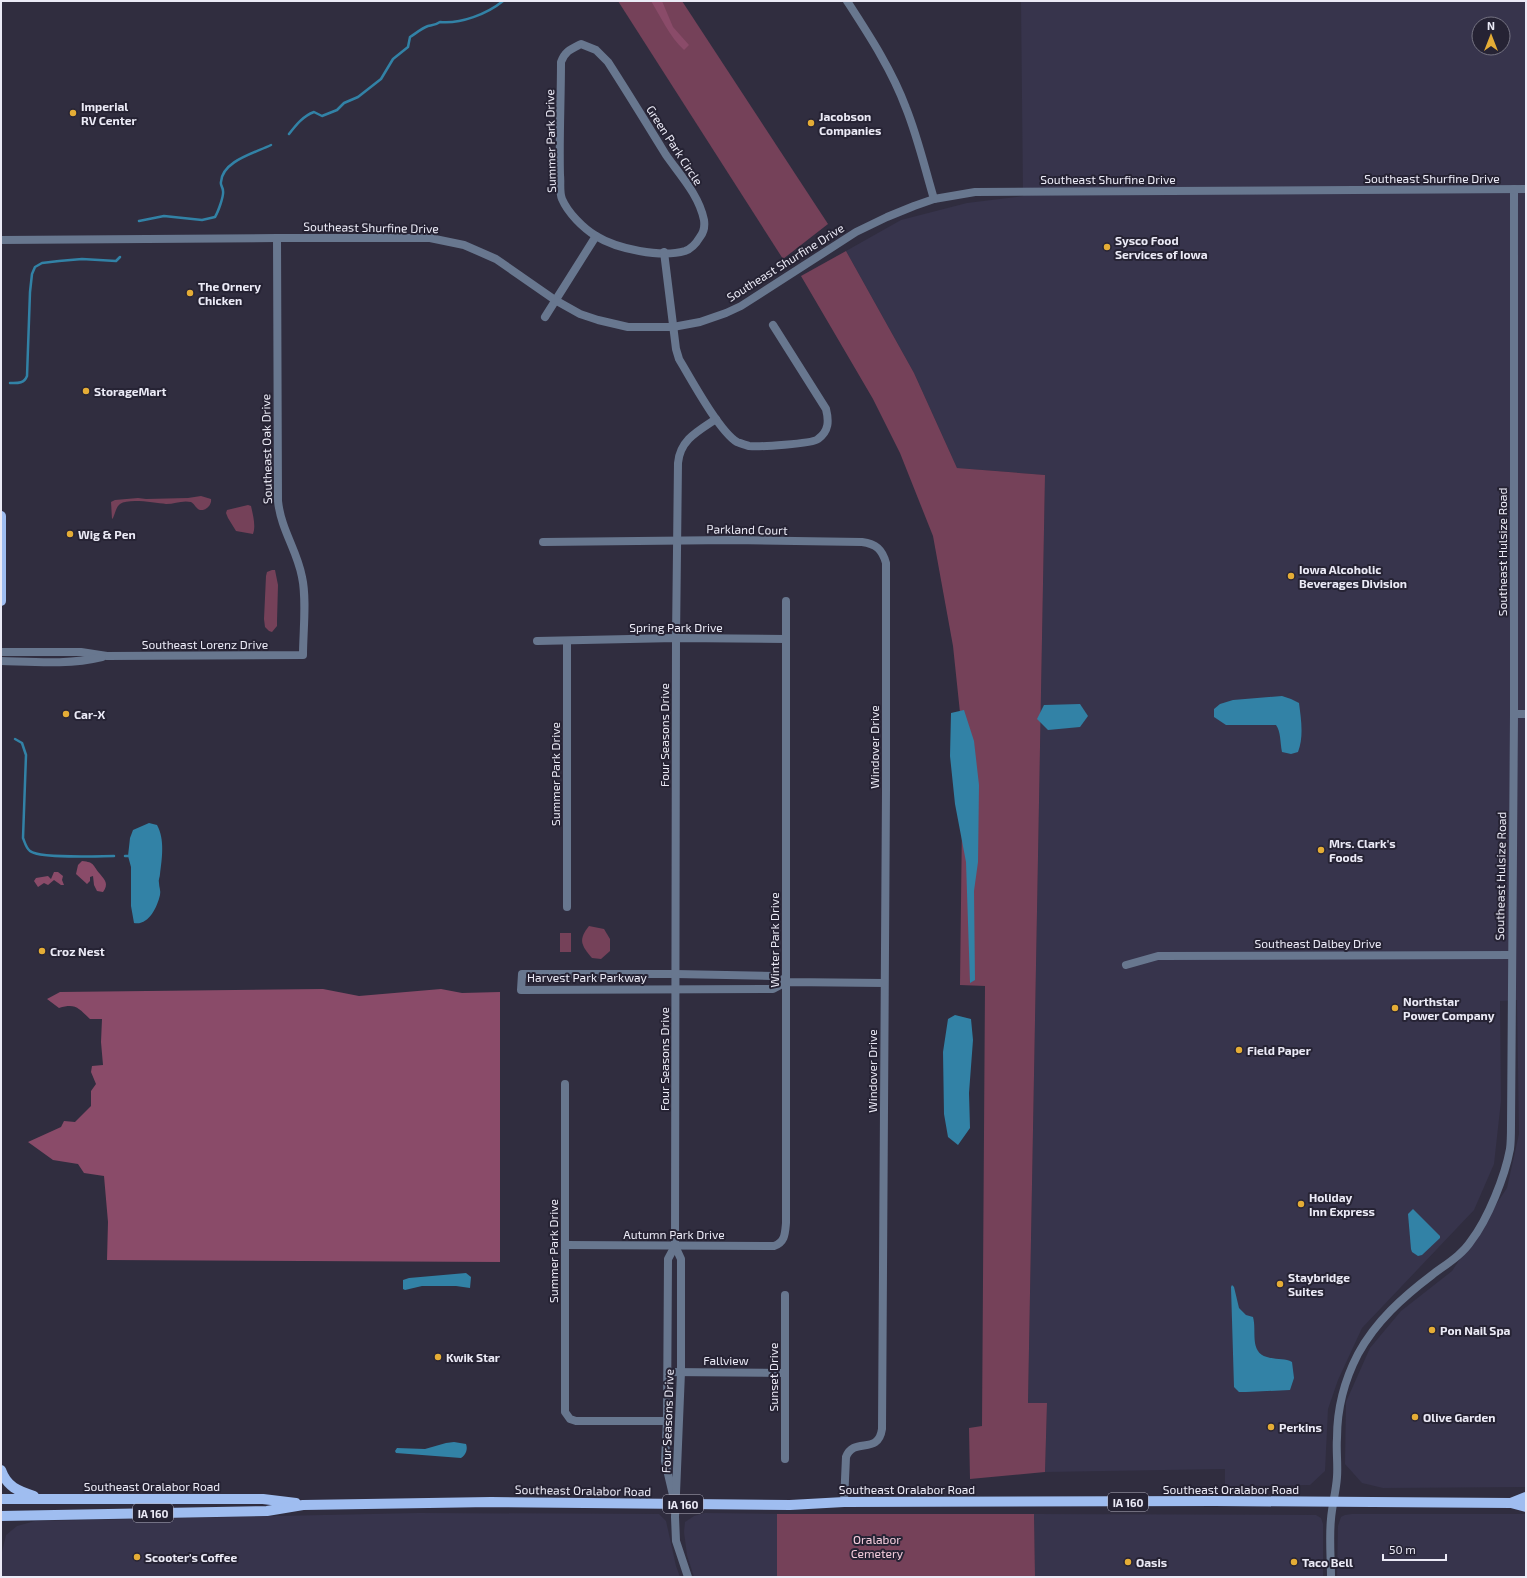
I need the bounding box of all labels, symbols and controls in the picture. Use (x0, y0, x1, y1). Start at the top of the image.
north arrow (1471, 16, 1511, 56)
text: N (1487, 19, 1495, 32)
street label: Summer Park Drive (542, 89, 558, 193)
place label: Imperial RV Center (81, 99, 137, 127)
street label: Green Park Circle (644, 103, 706, 187)
marker: Imperial RV Center (68, 108, 78, 118)
place label: Jacobson Companies (819, 109, 881, 137)
marker: Jacobson Companies (806, 118, 816, 128)
street label: Southeast Shurfine Drive (1364, 171, 1500, 185)
street label: Southeast Shurfine Drive (1040, 172, 1176, 186)
street label: Southeast Shurfine Drive (303, 219, 439, 235)
street label: Southeast Shurfine Drive (724, 220, 846, 304)
place label: Sysco Food Services of Iowa (1115, 233, 1208, 261)
marker: Sysco Food Services of Iowa (1102, 242, 1112, 252)
place label: The Ornery Chicken (198, 279, 261, 307)
marker: The Ornery Chicken (185, 288, 195, 298)
place label: StorageMart (94, 384, 167, 398)
marker: StorageMart (81, 386, 91, 396)
street label: Southeast Oak Drive (258, 394, 274, 504)
street label: Southeast Hulsize Road (1495, 488, 1509, 616)
street label: Parkland Court (706, 521, 788, 537)
place label: Wig & Pen (78, 527, 136, 541)
marker: Wig & Pen (65, 529, 75, 539)
place label: Iowa Alcoholic Beverages Division (1299, 562, 1407, 590)
marker: Iowa Alcoholic Beverages Division (1286, 571, 1296, 581)
street label: Spring Park Drive (629, 620, 723, 634)
street label: Southeast Lorenz Drive (142, 637, 268, 651)
street label: Four Seasons Drive (657, 683, 671, 787)
street label: Windover Drive (867, 705, 881, 789)
place label: Car-X (74, 707, 106, 721)
marker: Car-X (61, 709, 71, 719)
street label: Summer Park Drive (548, 722, 562, 826)
street label: Southeast Hulsize Road (1492, 812, 1508, 940)
place label: Mrs. Clark's Foods (1329, 836, 1396, 864)
marker: Mrs. Clark's Foods (1316, 845, 1326, 855)
street label: Winter Park Drive (767, 892, 781, 988)
street label: Southeast Dalbey Drive (1255, 936, 1381, 950)
place label: Croz Nest (50, 944, 105, 958)
marker: Croz Nest (37, 946, 47, 956)
street label: Harvest Park Parkway (527, 970, 648, 984)
place label: Northstar Power Company (1403, 994, 1495, 1023)
marker: Northstar Power Company (1390, 1003, 1400, 1013)
street label: Four Seasons Drive (657, 1007, 671, 1111)
street label: Windover Drive (865, 1029, 879, 1113)
place label: Field Paper (1247, 1043, 1311, 1057)
marker: Field Paper (1234, 1045, 1244, 1055)
place label: Holiday Inn Express (1309, 1190, 1375, 1218)
street label: Summer Park Drive (546, 1199, 560, 1303)
marker: Holiday Inn Express (1296, 1199, 1306, 1209)
street label: Autumn Park Drive (623, 1227, 725, 1241)
place label: Staybridge Suites (1288, 1270, 1350, 1298)
marker: Staybridge Suites (1275, 1279, 1285, 1289)
place label: Pon Nail Spa (1440, 1323, 1511, 1337)
marker: Pon Nail Spa (1427, 1325, 1437, 1335)
street label: Sunset Drive (766, 1343, 780, 1411)
place label: Kwik Star (446, 1350, 500, 1364)
marker: Kwik Star (433, 1352, 443, 1362)
street label: Fallview (703, 1353, 749, 1367)
street label: Four Seasons Drive (658, 1369, 676, 1473)
place label: Olive Garden (1423, 1410, 1495, 1424)
marker: Olive Garden (1410, 1412, 1420, 1422)
place label: Perkins (1279, 1420, 1322, 1434)
marker: Perkins (1266, 1422, 1276, 1432)
street label: Southeast Oralabor Road (84, 1479, 220, 1493)
street label: Southeast Oralabor Road (515, 1482, 651, 1498)
street label: Southeast Oralabor Road (839, 1482, 975, 1496)
street label: Southeast Oralabor Road (1163, 1482, 1299, 1496)
road number: IA 160 (1108, 1493, 1148, 1511)
road number: IA 160 (663, 1495, 703, 1513)
road number: IA 160 (133, 1504, 173, 1522)
park label: Oralabor Cemetery (851, 1532, 904, 1560)
scale bar (1383, 1536, 1446, 1562)
text: 50 m (1389, 1542, 1416, 1556)
place label: Scooter's Coffee (145, 1550, 237, 1564)
marker: Scooter's Coffee (132, 1552, 142, 1562)
place label: Oasis (1136, 1555, 1167, 1569)
place label: Taco Bell (1302, 1555, 1353, 1569)
marker: Oasis (1123, 1557, 1133, 1567)
marker: Taco Bell (1289, 1557, 1299, 1567)

